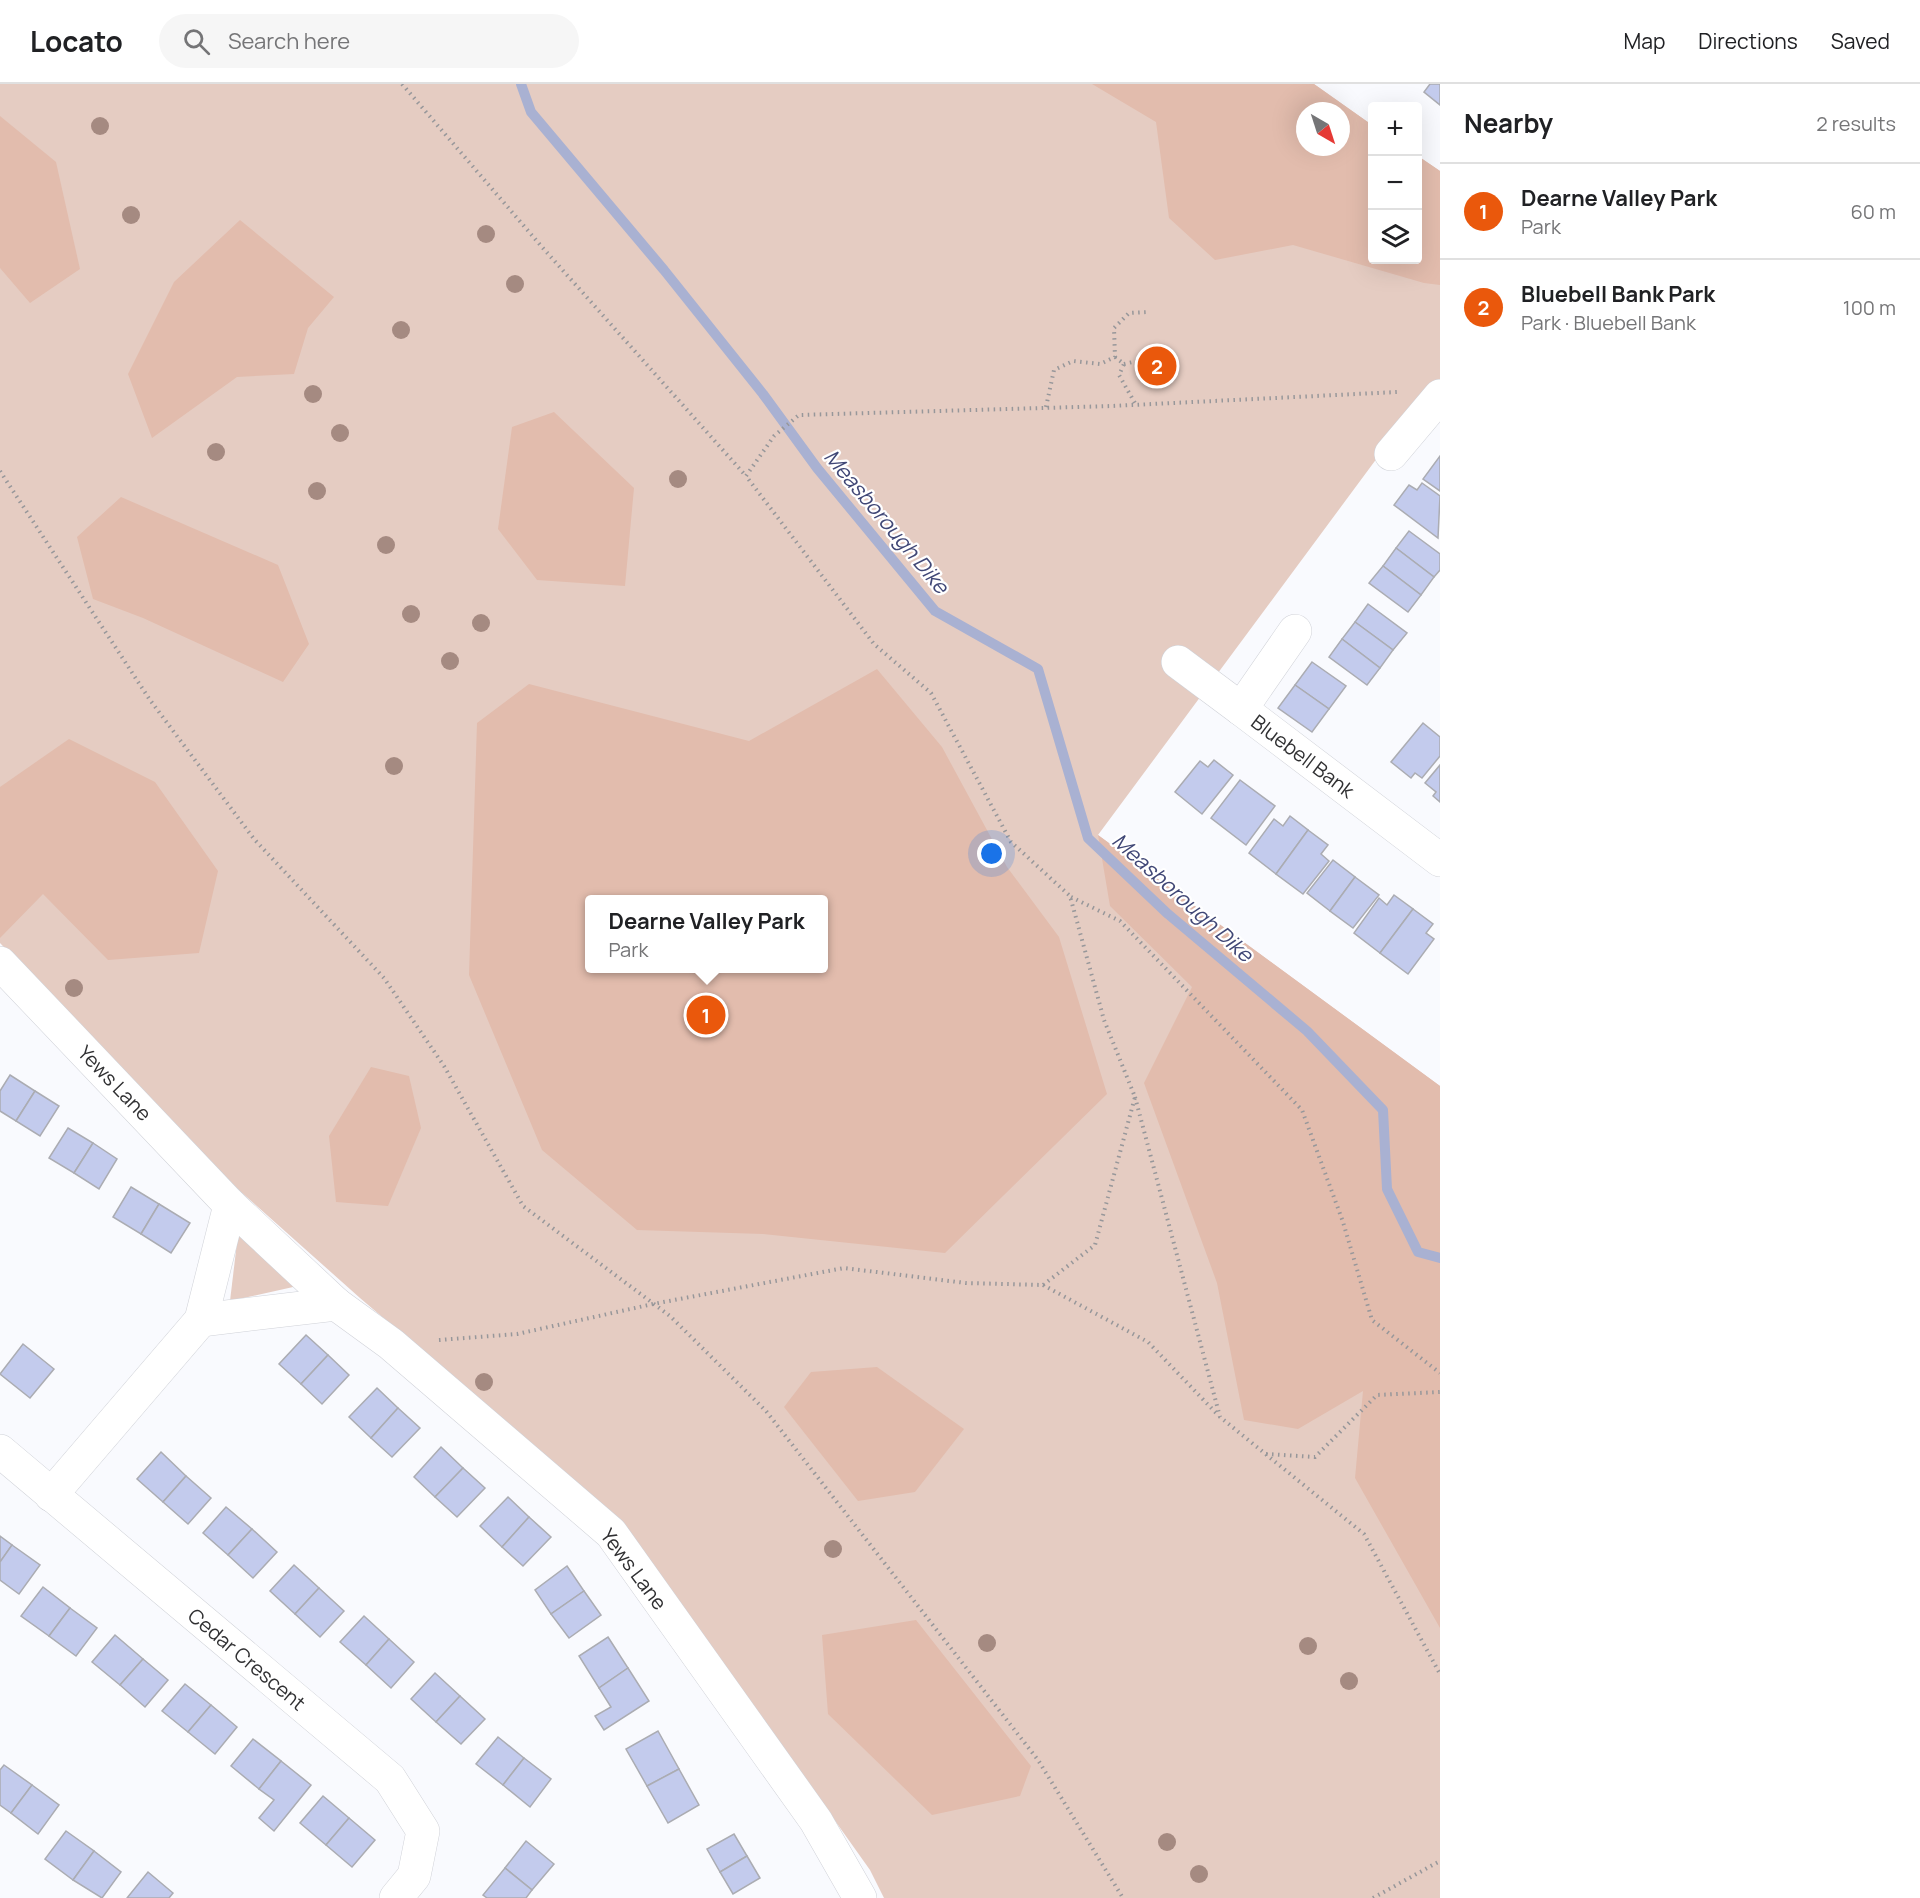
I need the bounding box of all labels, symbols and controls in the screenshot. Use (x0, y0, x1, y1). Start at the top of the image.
search box (159, 14, 579, 68)
text: Locato (30, 22, 123, 60)
icon: search (180, 25, 213, 58)
text: Search here (228, 26, 350, 56)
text: Map (1624, 27, 1665, 55)
text: Directions (1698, 27, 1798, 55)
text: Saved (1831, 27, 1890, 55)
north arrow (1296, 102, 1350, 156)
map controls (1368, 102, 1422, 264)
button: + (1368, 102, 1422, 156)
text: Nearby (1464, 105, 1553, 141)
text: 2 results (1816, 110, 1896, 137)
button: − (1368, 156, 1422, 210)
text: Dearne Valley Park (1521, 183, 1717, 213)
text: 1 (1479, 198, 1488, 225)
text: 60 m (1850, 198, 1896, 225)
button: layers (1368, 210, 1422, 264)
text: Park (1521, 213, 1561, 240)
text: Bluebell Bank Park (1521, 279, 1715, 309)
text: 2 (1478, 294, 1489, 321)
text: 100 m (1843, 294, 1896, 321)
text: Park · Bluebell Bank (1521, 309, 1696, 336)
pin: 2 (1138, 344, 1176, 388)
water label: Measborough Dike (818, 443, 957, 600)
street label: Bluebell Bank (1246, 708, 1361, 804)
water label: Measborough Dike (1107, 826, 1261, 969)
your location (977, 839, 1006, 868)
popup (585, 895, 828, 973)
text: Dearne Valley Park (609, 906, 805, 936)
text: Park (609, 936, 648, 963)
pin: 1 (686, 992, 726, 1038)
street label: Yews Lane (72, 1039, 158, 1127)
street label: Yews Lane (595, 1523, 673, 1615)
street label: Cedar Crescent (183, 1602, 311, 1716)

